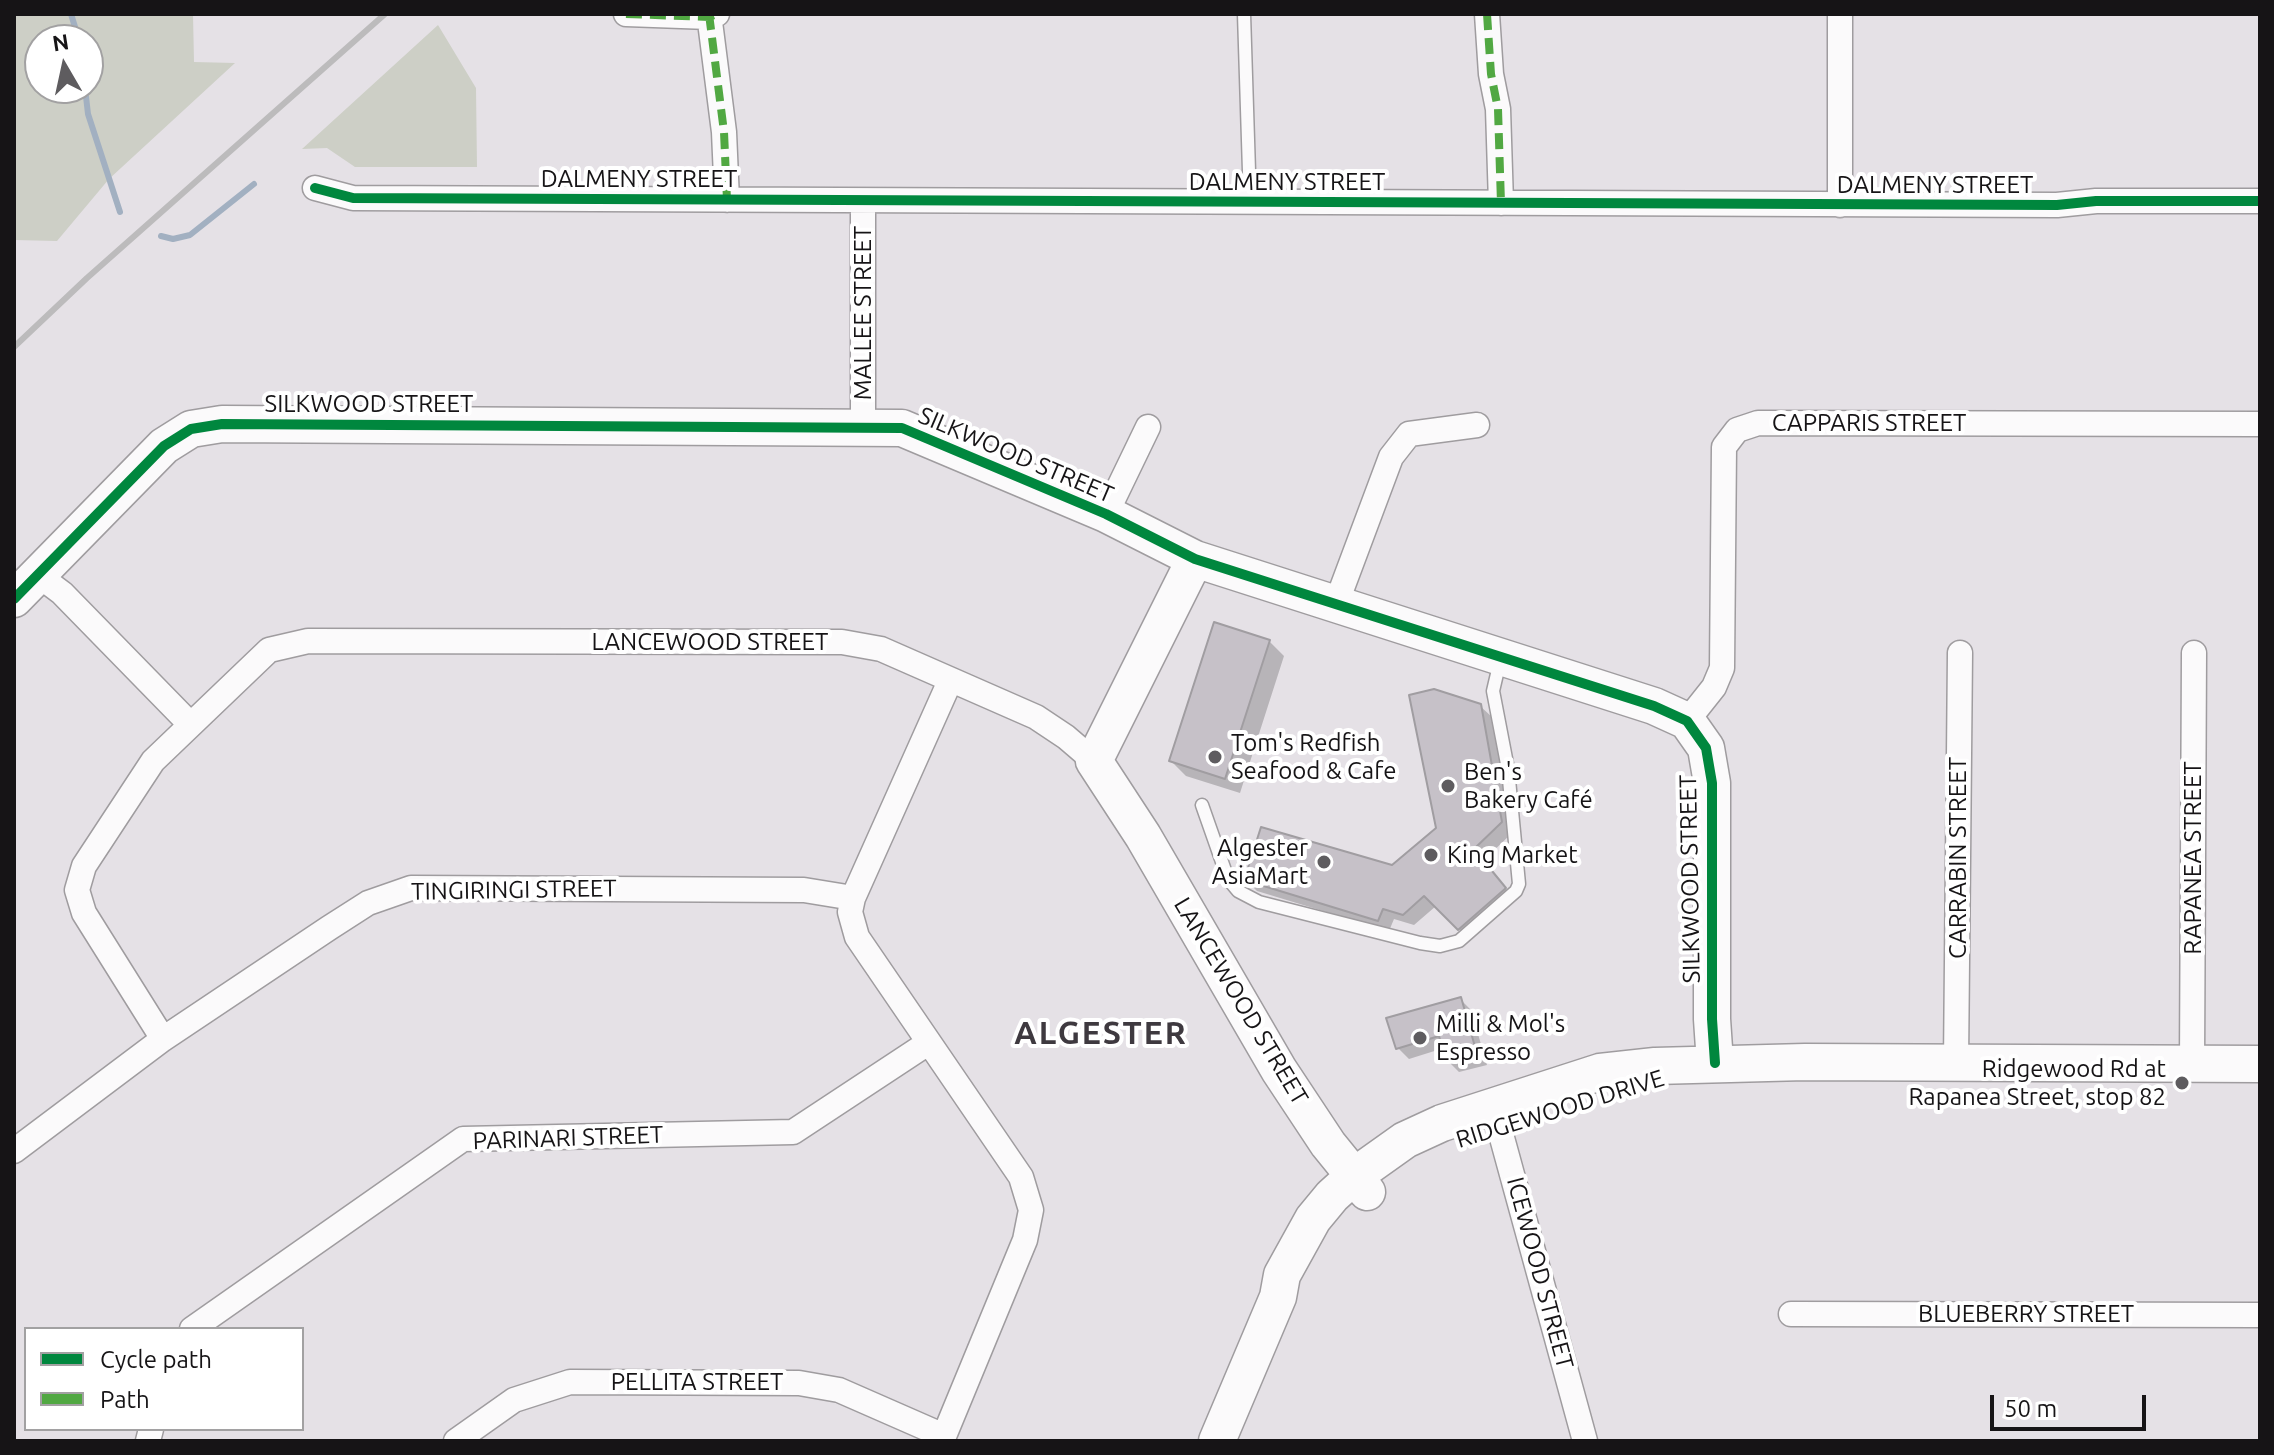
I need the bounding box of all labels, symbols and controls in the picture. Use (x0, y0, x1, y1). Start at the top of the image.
north arrow (24, 24, 104, 104)
text: N (50, 28, 71, 55)
street label: DALMENY STREET (541, 165, 737, 193)
street label: DALMENY STREET (1189, 168, 1385, 196)
street label: DALMENY STREET (1837, 171, 2033, 199)
street label: MALLEE STREET (849, 226, 877, 400)
street label: SILKWOOD STREET (265, 390, 473, 418)
street label: SILKWOOD STREET (914, 401, 1118, 509)
street label: CAPPARIS STREET (1772, 409, 1966, 437)
street label: LANCEWOOD STREET (592, 628, 828, 656)
place label: Tom's Redfish Seafood & Cafe (1231, 729, 1397, 785)
marker: Tom's Redfish Seafood & Cafe (1206, 748, 1224, 766)
street label: CARRABIN STREET (1944, 757, 1972, 959)
place label: Ben's Bakery Café (1464, 758, 1593, 814)
street label: RAPANEA STREET (2179, 761, 2207, 955)
street label: SILKWOOD STREET (1674, 774, 1706, 984)
marker: Ben's Bakery Café (1439, 777, 1457, 795)
place label: Algester AsiaMart (1212, 834, 1308, 890)
place label: King Market (1447, 841, 1578, 869)
marker: King Market (1422, 846, 1440, 864)
marker: Algester AsiaMart (1315, 853, 1333, 871)
street label: TINGIRINGI STREET (411, 874, 617, 906)
street label: LANCEWOOD STREET (1168, 892, 1314, 1110)
place label: Milli & Mol's Espresso (1436, 1010, 1565, 1066)
district label: ALGESTER (1014, 1014, 1188, 1052)
marker: Milli & Mol's Espresso (1411, 1029, 1429, 1047)
place label: Ridgewood Rd at Rapanea Street, stop 82 (1908, 1055, 2166, 1111)
street label: RIDGEWOOD DRIVE (1452, 1064, 1668, 1154)
marker: Ridgewood Rd at Rapanea Street, stop 82 (2173, 1074, 2191, 1092)
street label: PARINARI STREET (472, 1120, 664, 1156)
street label: ICEWOOD STREET (1501, 1174, 1579, 1372)
street label: BLUEBERRY STREET (1918, 1300, 2134, 1328)
legend (24, 1327, 304, 1431)
text: Cycle path (100, 1346, 212, 1373)
street label: PELLITA STREET (611, 1368, 783, 1396)
scale bar (1994, 1379, 2150, 1429)
text: Path (100, 1386, 150, 1413)
text: 50 m (2004, 1395, 2057, 1422)

